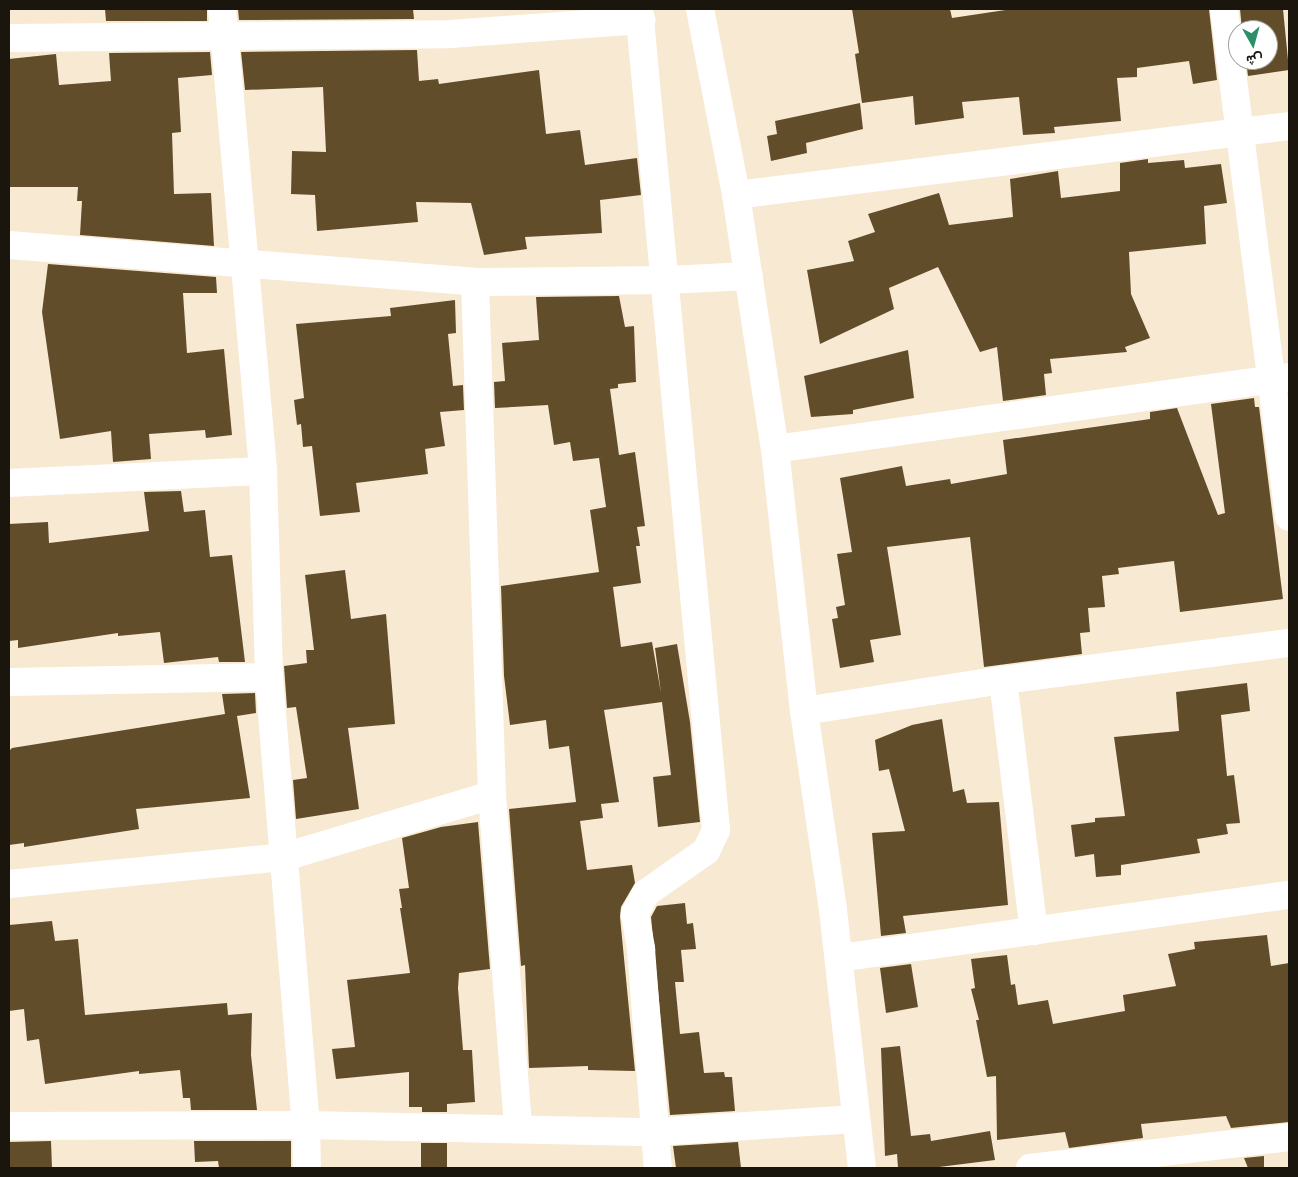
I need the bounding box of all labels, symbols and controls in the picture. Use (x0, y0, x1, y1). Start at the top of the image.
north arrow (1228, 20, 1278, 70)
text: ش (1245, 49, 1264, 70)

